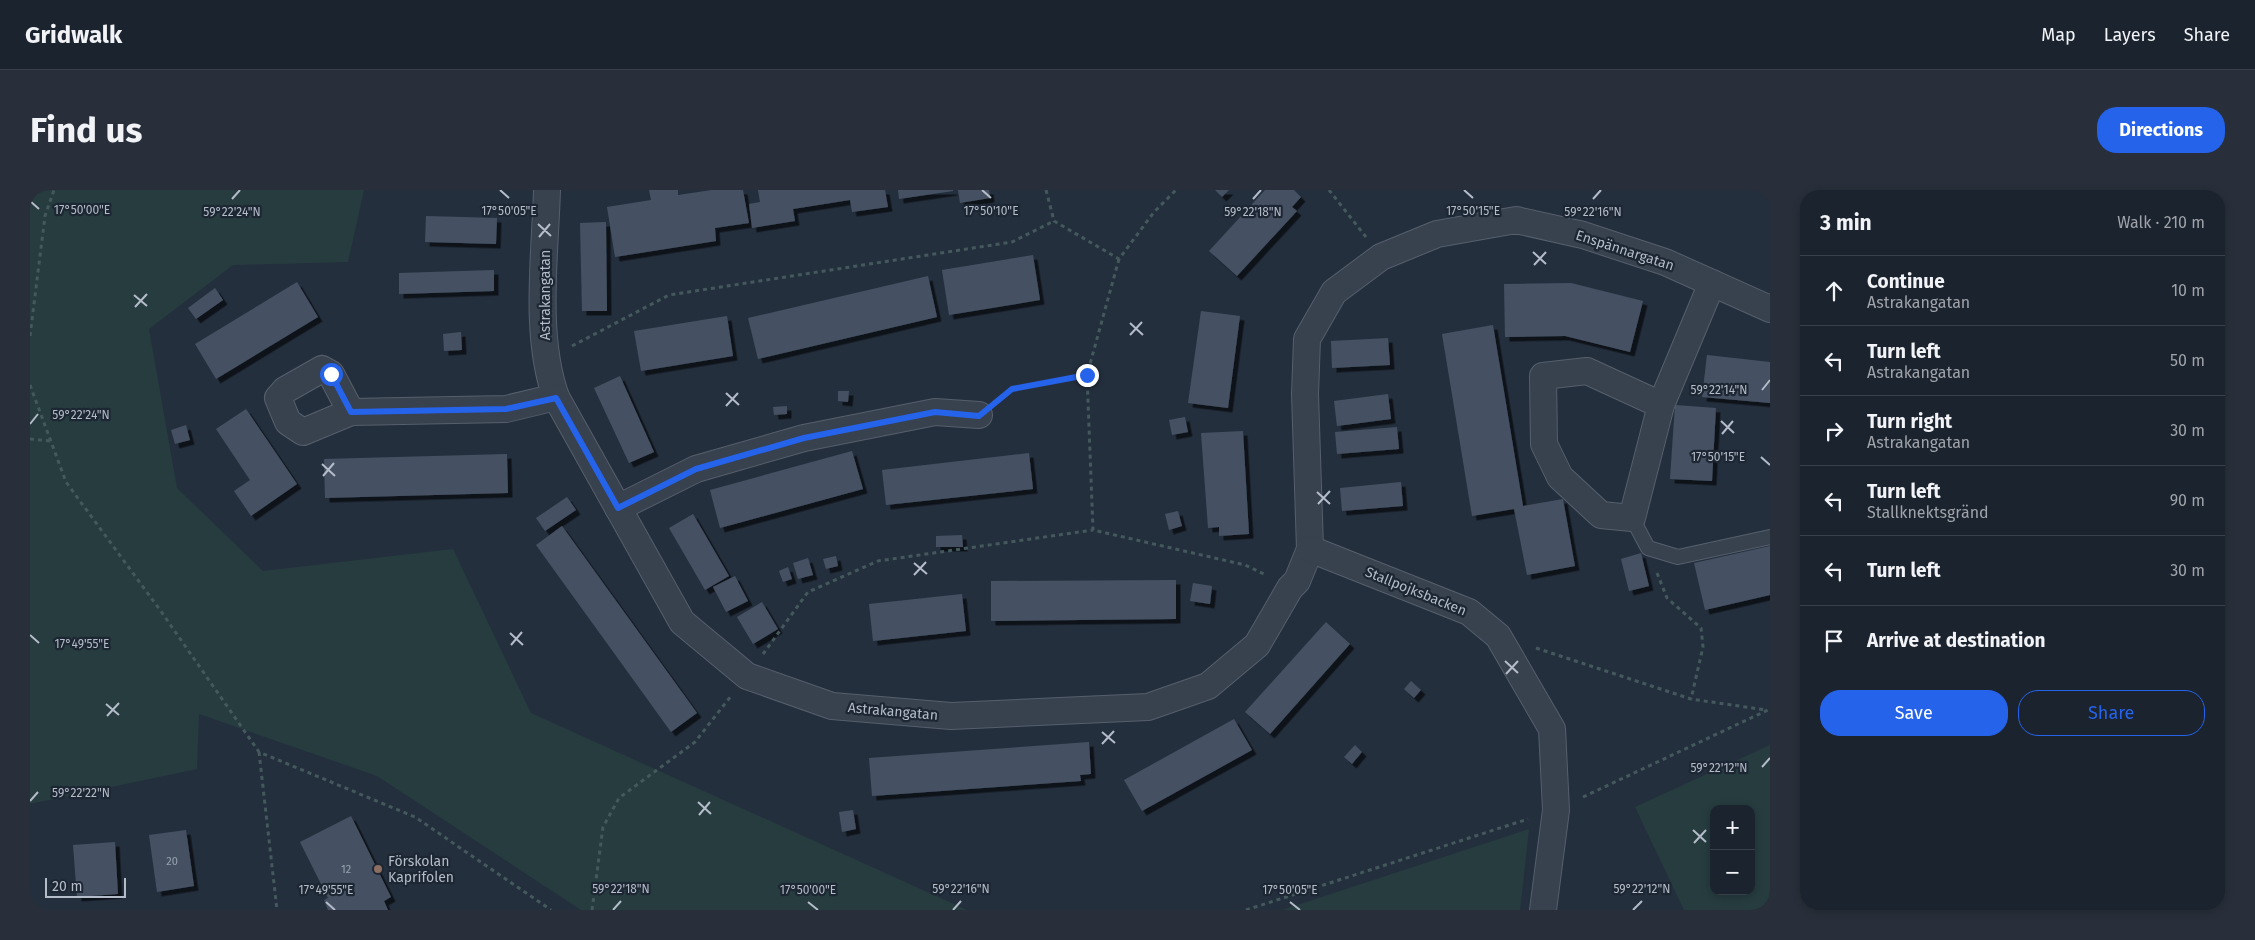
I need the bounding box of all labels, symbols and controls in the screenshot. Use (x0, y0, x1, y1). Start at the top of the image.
text: Gridwalk (25, 21, 122, 49)
text: Map (2041, 24, 2076, 46)
text: Layers (2104, 24, 2156, 46)
text: Share (2184, 24, 2230, 46)
button: Directions (2097, 107, 2225, 153)
text: Find us (30, 109, 142, 151)
text: 17°50'00"E (54, 203, 110, 217)
text: 17°50'05"E (481, 204, 537, 218)
text: 17°50'10"E (963, 204, 1019, 218)
text: 17°50'15"E (1446, 204, 1500, 218)
text: 59°22'24"N (203, 205, 261, 219)
text: 59°22'18"N (1224, 205, 1282, 219)
text: 59°22'16"N (1564, 205, 1622, 219)
text: 3 min (1820, 210, 1872, 236)
text: Walk · 210 m (2117, 213, 2205, 232)
street label: Enspännargatan (1573, 227, 1676, 274)
street label: Astrakangatan (537, 250, 554, 340)
text: Continue (1867, 270, 1945, 293)
icon: ahead (1820, 277, 1848, 305)
text: 10 m (2171, 281, 2205, 300)
text: Astrakangatan (1867, 293, 1970, 312)
text: Turn left (1867, 340, 1941, 363)
icon: left (1820, 347, 1848, 375)
text: 50 m (2170, 351, 2205, 370)
route start (320, 363, 343, 386)
text: Astrakangatan (1867, 363, 1970, 382)
route end (1076, 364, 1099, 387)
text: 59°22'14"N (1691, 383, 1747, 397)
text: 59°22'24"N (52, 408, 110, 422)
text: Turn right (1867, 410, 1952, 433)
icon: right (1820, 417, 1848, 445)
text: 30 m (2170, 421, 2205, 440)
text: Astrakangatan (1867, 433, 1970, 452)
text: 17°50'15"E (1691, 450, 1745, 464)
text: Turn left (1867, 480, 1941, 503)
icon: left (1820, 487, 1848, 515)
text: 90 m (2170, 491, 2205, 510)
text: Stallknektsgränd (1867, 503, 1989, 522)
icon: left (1820, 557, 1848, 585)
text: Turn left (1867, 559, 1941, 582)
text: 30 m (2170, 561, 2205, 580)
street label: Stallpojksbacken (1363, 563, 1469, 620)
icon: arrive (1820, 627, 1848, 655)
text: Arrive at destination (1867, 629, 2046, 652)
text: 17°49'55"E (55, 637, 109, 651)
button: Save (1820, 690, 2008, 736)
button: Share (2018, 690, 2205, 736)
street label: Astrakangatan (847, 699, 939, 724)
text: 59°22'12"N (1690, 761, 1748, 775)
text: 59°22'22"N (52, 786, 110, 800)
map controls (1710, 805, 1755, 895)
button: + (1710, 805, 1755, 850)
button: − (1710, 850, 1755, 895)
place label: Förskolan Kaprifolen (388, 853, 454, 886)
house number: 20 (166, 855, 178, 868)
house number: 12 (341, 863, 351, 876)
marker: Förskolan Kaprifolen (372, 863, 384, 875)
scale bar (45, 875, 126, 898)
text: 20 m (52, 878, 82, 895)
text: 59°22'18"N (592, 882, 650, 896)
text: 59°22'16"N (932, 882, 990, 896)
text: 59°22'12"N (1613, 882, 1671, 896)
text: 17°49'55"E (299, 883, 353, 897)
text: 17°50'00"E (780, 883, 836, 897)
text: 17°50'05"E (1262, 883, 1318, 897)

